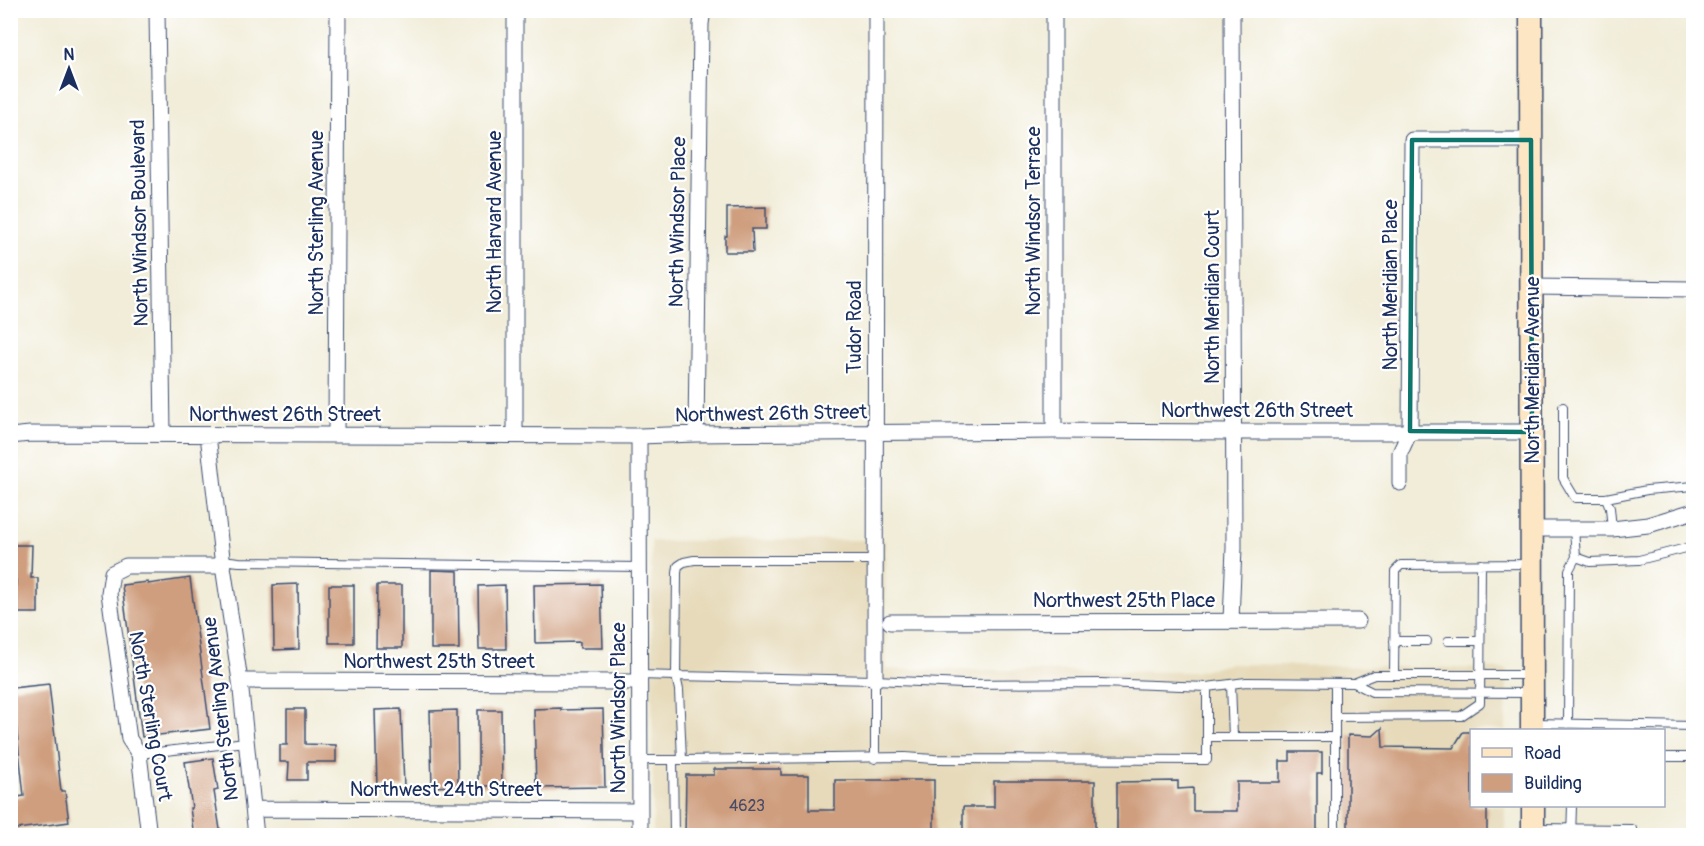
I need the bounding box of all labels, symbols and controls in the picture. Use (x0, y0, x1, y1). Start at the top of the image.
north arrow (39, 39, 99, 99)
text: N (64, 45, 75, 65)
street label: North Windsor Boulevard (125, 119, 154, 327)
street label: North Windsor Terrace (1021, 126, 1046, 316)
street label: North Sterling Avenue (304, 130, 329, 316)
street label: North Harvard Avenue (482, 130, 507, 313)
street label: North Windsor Place (664, 136, 691, 308)
street label: North Meridian Place (1378, 199, 1403, 370)
street label: North Meridian Court (1200, 209, 1225, 384)
street label: North Meridian Avenue (1520, 276, 1545, 464)
street label: Tudor Road (842, 280, 867, 374)
street label: Northwest 26th Street (1161, 398, 1354, 423)
street label: Northwest 26th Street (675, 399, 868, 428)
street label: Northwest 26th Street (189, 402, 382, 427)
street label: Northwest 25th Place (1033, 588, 1215, 613)
street label: North Sterling Avenue (197, 615, 244, 802)
street label: North Windsor Place (606, 622, 631, 794)
street label: North Sterling Court (123, 629, 178, 804)
street label: Northwest 25th Street (343, 649, 536, 674)
legend (1470, 729, 1665, 807)
text: Road (1524, 742, 1561, 765)
text: Building (1524, 772, 1582, 795)
street label: Northwest 24th Street (350, 777, 543, 802)
house number: 4623 (729, 796, 765, 816)

